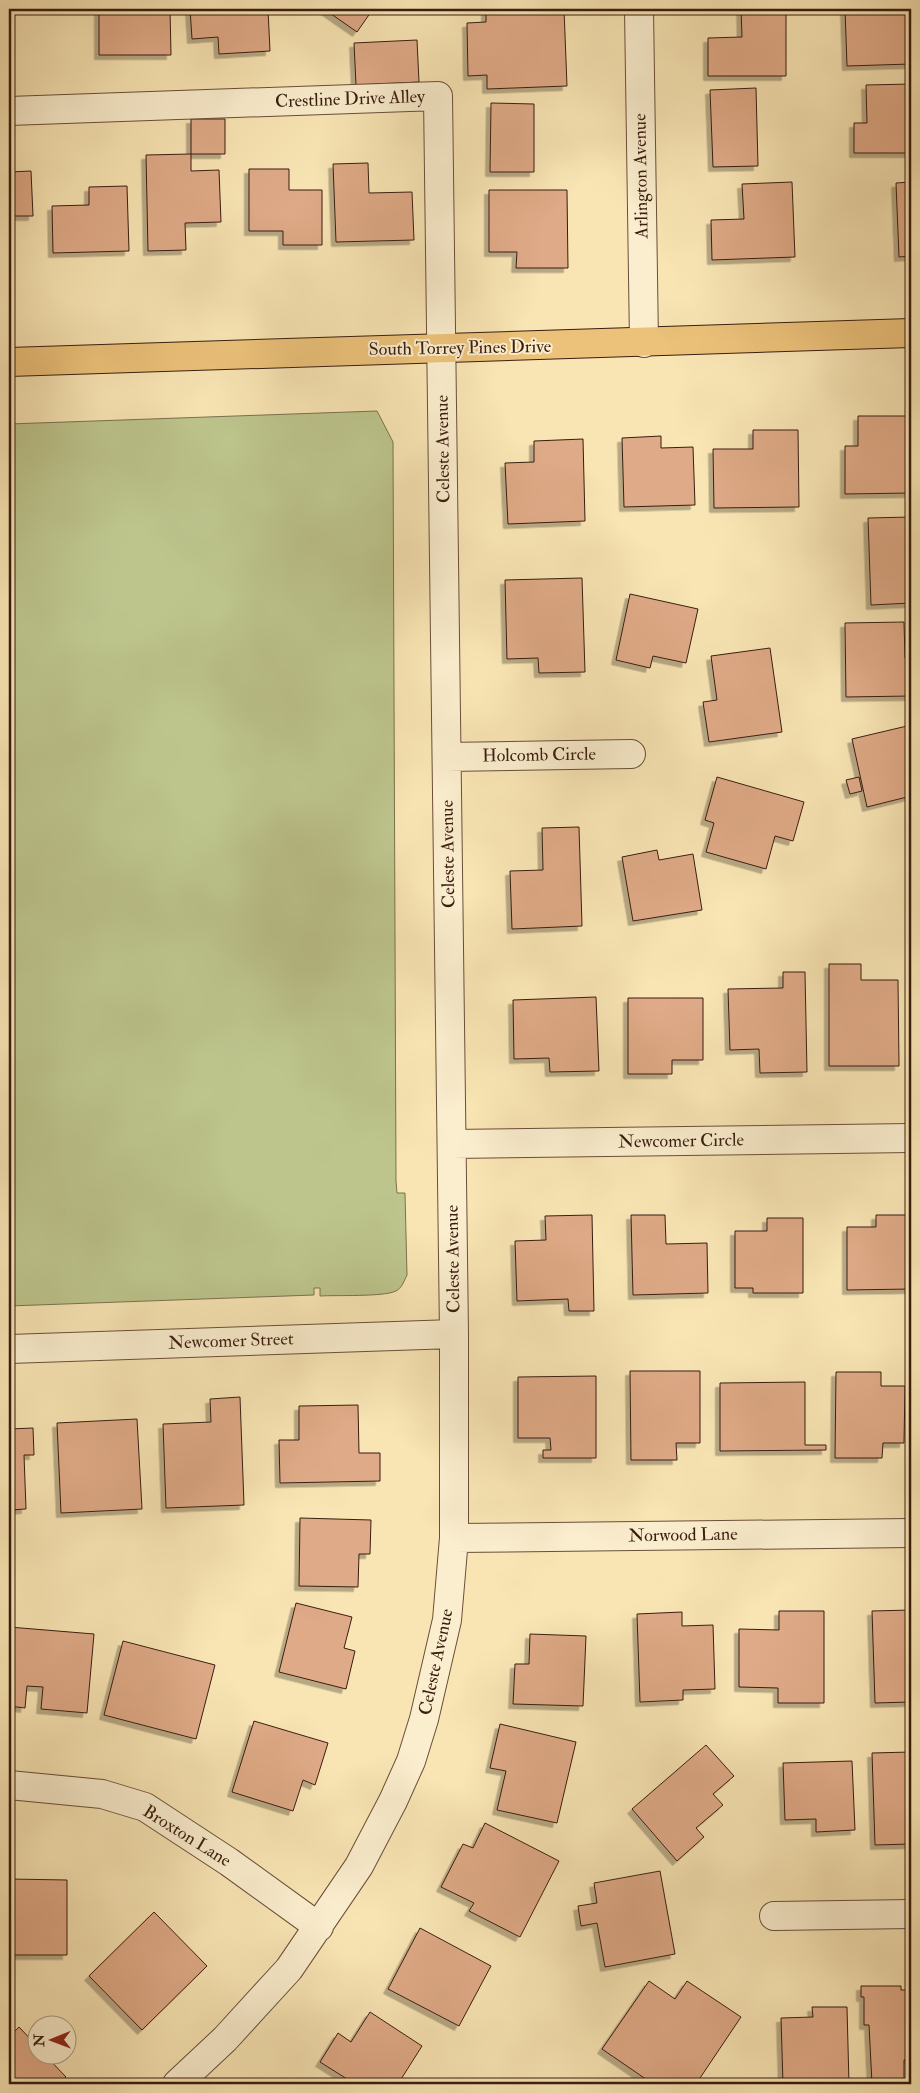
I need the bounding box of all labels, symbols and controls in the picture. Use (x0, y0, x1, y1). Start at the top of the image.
street label: Crestline Drive Alley (275, 85, 427, 113)
street label: Arlington Avenue (628, 113, 654, 240)
street label: South Torrey Pines Drive (369, 335, 552, 361)
street label: Celeste Avenue (431, 394, 455, 503)
street label: Holcomb Circle (482, 743, 597, 767)
street label: Celeste Avenue (436, 799, 460, 908)
street label: Newcomer Circle (618, 1128, 745, 1154)
street label: Celeste Avenue (441, 1204, 465, 1313)
street label: Newcomer Street (168, 1327, 294, 1355)
street label: Norwood Lane (628, 1523, 738, 1547)
street label: Celeste Avenue (414, 1606, 459, 1717)
street label: Broxton Lane (139, 1800, 236, 1872)
north arrow (28, 2016, 78, 2066)
text: N (31, 2033, 48, 2048)

